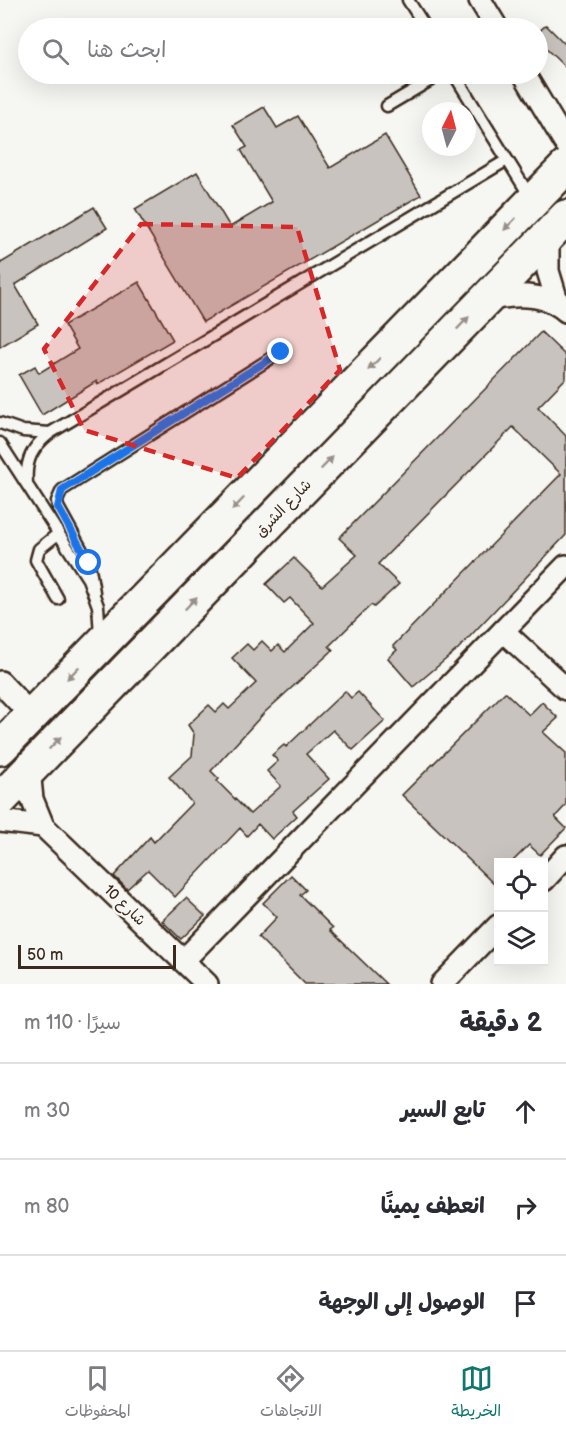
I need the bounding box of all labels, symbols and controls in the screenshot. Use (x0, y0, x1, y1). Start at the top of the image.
search box (18, 18, 548, 84)
icon: search (39, 35, 72, 68)
text: ابحث هنا (87, 37, 167, 64)
north arrow (422, 102, 476, 156)
one-way arrow (504, 217, 518, 231)
one-way arrow (456, 316, 469, 331)
route end (267, 338, 293, 364)
one-way arrow (368, 356, 382, 370)
one-way arrow (320, 455, 334, 470)
street label: شارع الشرق (251, 475, 316, 541)
one-way arrow (232, 496, 246, 510)
route start (75, 549, 101, 575)
one-way arrow (184, 595, 198, 610)
one-way arrow (67, 666, 81, 680)
one-way arrow (48, 736, 62, 750)
map controls (494, 858, 548, 966)
button: locate (494, 858, 548, 912)
street label: شارع 10 (100, 881, 150, 930)
button: layers (494, 912, 548, 966)
scale bar (18, 942, 176, 970)
text: 50 m (27, 946, 63, 965)
text: 2 دقيقة (459, 1008, 542, 1039)
text: سيرًا · 110 m (24, 1011, 121, 1035)
icon: ahead (509, 1095, 542, 1128)
text: تابع السير (401, 1097, 485, 1124)
text: 30 m (24, 1099, 70, 1123)
icon: right (509, 1191, 542, 1224)
text: انعطف يمينًا (381, 1193, 485, 1220)
text: 80 m (24, 1195, 69, 1219)
icon: arrive (509, 1287, 542, 1320)
text: الوصول إلى الوجهة (318, 1289, 485, 1316)
tab: المحفوظات (65, 1362, 131, 1425)
tab: الاتجاهات (260, 1362, 322, 1425)
tab: الخريطة (451, 1362, 501, 1425)

